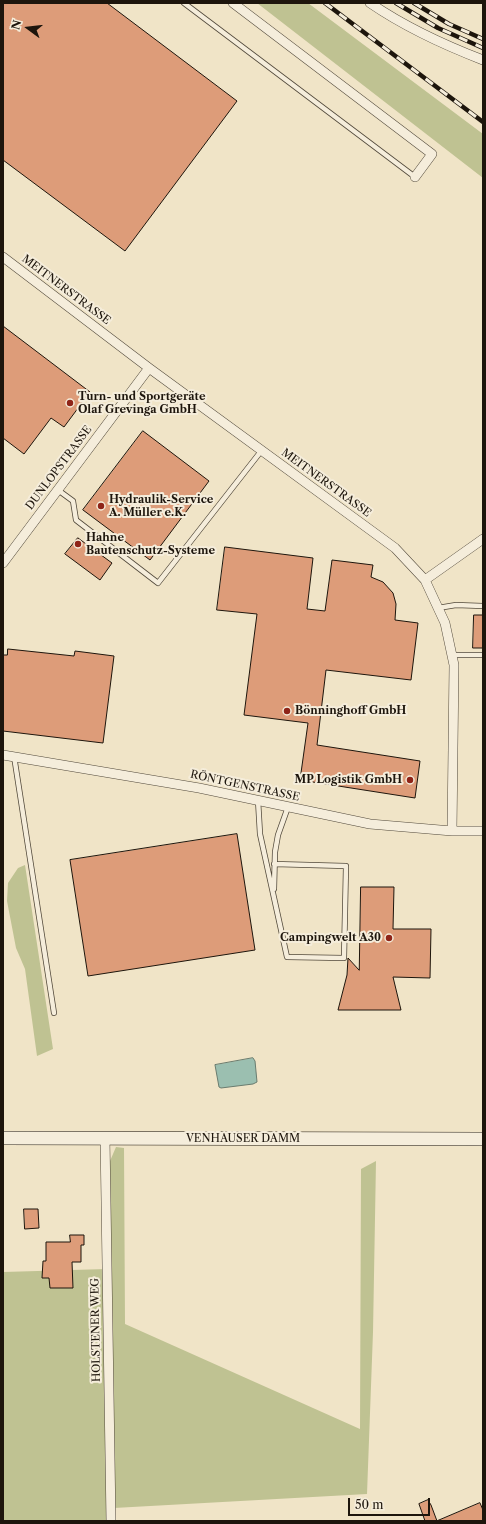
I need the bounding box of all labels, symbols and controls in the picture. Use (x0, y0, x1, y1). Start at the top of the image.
north arrow (8, 8, 48, 48)
text: N (8, 18, 24, 31)
street label: MEITNERSTRASSE (19, 252, 113, 328)
place label: Turn- und Sportgeräte Olaf Grevinga GmbH (78, 390, 206, 416)
marker: Turn- und Sportgeräte Olaf Grevinga GmbH (65, 398, 75, 408)
street label: DUNLOPSTRASSE (23, 423, 95, 513)
street label: MEITNERSTRASSE (279, 446, 373, 520)
place label: Hydraulik-Service A. Müller e.K. (109, 493, 213, 519)
marker: Hydraulik-Service A. Müller e.K. (96, 501, 106, 511)
place label: Hahne Bautenschutz-Systeme (86, 531, 215, 557)
marker: Hahne Bautenschutz-Systeme (73, 539, 83, 549)
place label: Bönninghoff GmbH (295, 704, 406, 718)
marker: Bönninghoff GmbH (282, 706, 292, 716)
street label: RÖNTGENSTRASSE (189, 768, 301, 804)
place label: MP Logistik GmbH (295, 773, 402, 787)
marker: MP Logistik GmbH (405, 775, 415, 785)
place label: Campingwelt A30 (280, 931, 381, 945)
marker: Campingwelt A30 (384, 933, 394, 943)
street label: VENHAUSER DAMM (186, 1132, 300, 1146)
street label: HOLSTENER WEG (88, 1278, 104, 1382)
scale bar (350, 1490, 432, 1516)
text: 50 m (355, 1497, 384, 1512)

